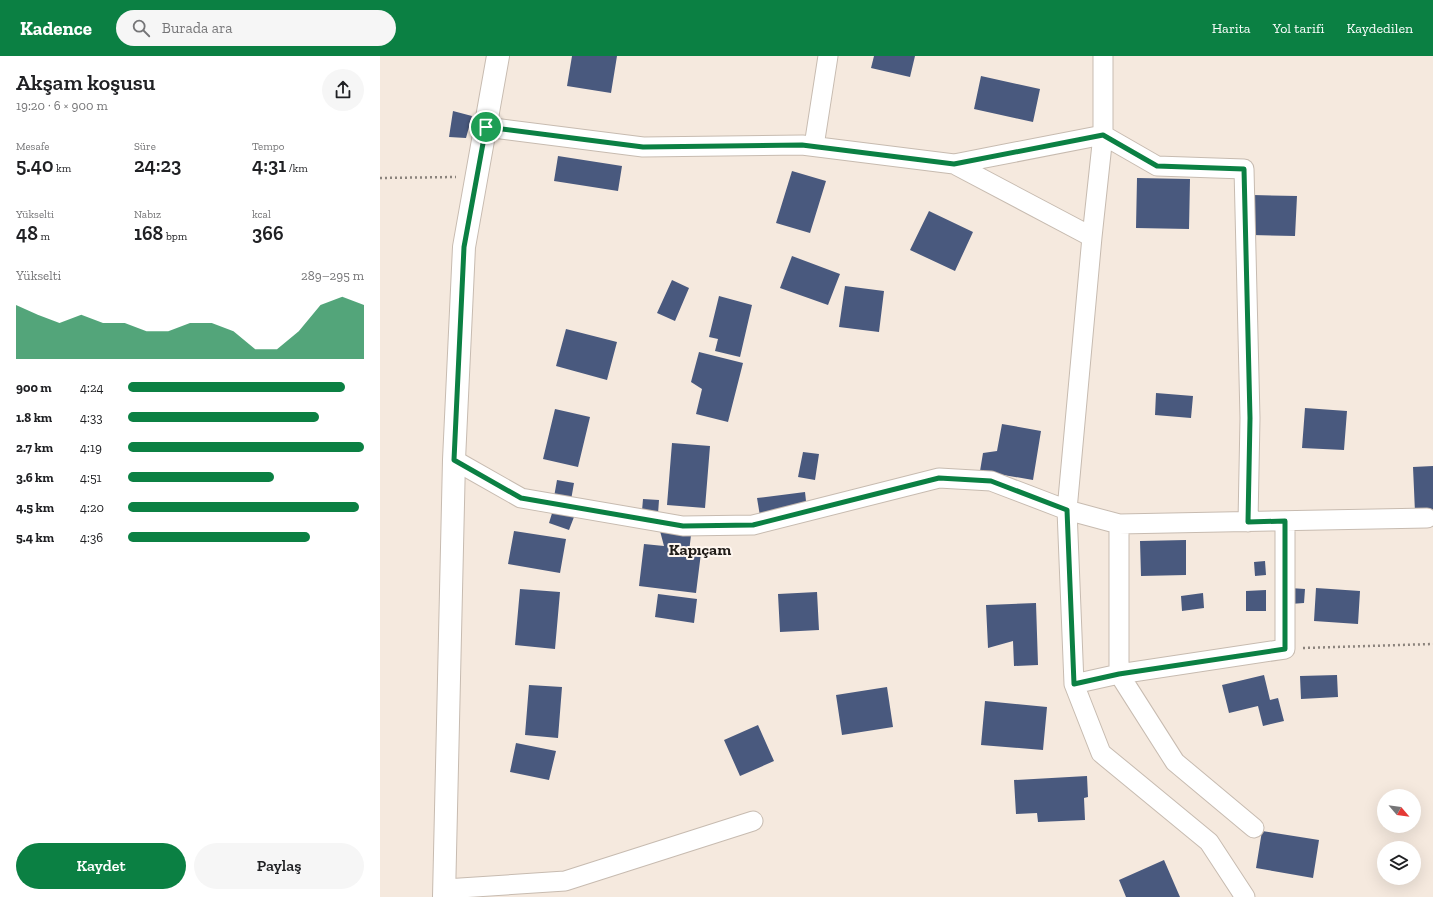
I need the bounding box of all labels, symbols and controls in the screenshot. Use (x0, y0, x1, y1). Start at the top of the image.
search box (116, 10, 396, 46)
text: Kadence (20, 17, 92, 40)
icon: search (130, 17, 152, 39)
text: Burada ara (162, 19, 233, 37)
text: Harita (1212, 20, 1251, 37)
text: Yol tarifi (1273, 20, 1324, 37)
text: Kaydedilen (1346, 20, 1413, 37)
text: Akşam koşusu (16, 69, 155, 96)
button: share (322, 69, 364, 111)
text: 19:20 · 6 × 900 m (16, 98, 108, 113)
pin (469, 110, 503, 144)
icon: arrive (475, 116, 497, 138)
text: Mesafe (16, 140, 49, 153)
text: Süre (134, 140, 156, 153)
text: Tempo (252, 140, 284, 153)
text: 5.40 (16, 153, 53, 177)
text: 24:23 (134, 153, 181, 177)
text: 4:31 (252, 153, 286, 177)
text: km (53, 162, 71, 175)
text: /km (286, 162, 308, 175)
text: Yükselti (16, 208, 54, 221)
text: Nabız (134, 208, 161, 221)
text: kcal (252, 208, 271, 221)
text: 48 (16, 221, 38, 245)
text: 168 (134, 221, 163, 245)
text: 366 (252, 221, 284, 245)
text: m (38, 230, 50, 243)
text: bpm (163, 230, 187, 243)
text: Yükselti (16, 268, 61, 283)
text: 289–295 m (301, 268, 364, 283)
text: 900 m (16, 380, 52, 395)
text: 4:24 (80, 380, 104, 395)
text: 1.8 km (16, 410, 52, 425)
text: 4:33 (80, 410, 103, 425)
text: 2.7 km (16, 440, 53, 455)
text: 4:19 (80, 440, 102, 455)
text: 3.6 km (16, 470, 54, 485)
text: 4:51 (80, 470, 102, 485)
text: 4.5 km (16, 500, 54, 515)
text: 4:20 (80, 500, 104, 515)
text: 5.4 km (16, 530, 54, 545)
text: 4:36 (80, 530, 103, 545)
district label: Kapıçam (669, 540, 731, 559)
north arrow (1377, 789, 1421, 833)
map controls (1377, 789, 1421, 885)
button: layers (1377, 841, 1421, 885)
button: Kaydet (16, 843, 186, 889)
button: Paylaş (194, 843, 364, 889)

